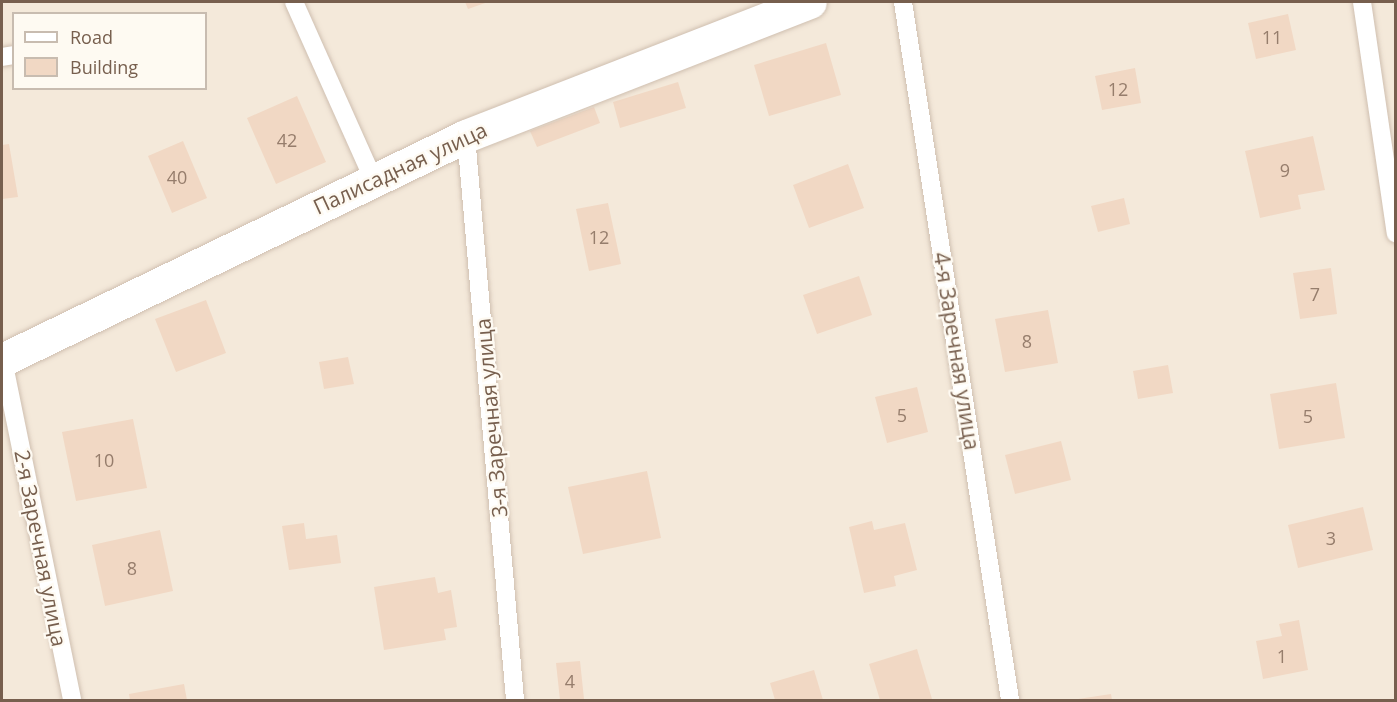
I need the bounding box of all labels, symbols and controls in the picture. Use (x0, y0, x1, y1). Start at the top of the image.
legend (12, 12, 207, 90)
text: Road (70, 25, 113, 49)
house number: 11 (1262, 26, 1282, 48)
text: Building (70, 55, 138, 79)
house number: 12 (1108, 78, 1128, 100)
street label: Палисадная улица (309, 117, 491, 219)
house number: 42 (277, 129, 297, 151)
house number: 9 (1280, 159, 1290, 181)
house number: 40 (167, 166, 187, 188)
house number: 12 (589, 226, 609, 248)
street label: 4-я Заречная улица (929, 250, 985, 452)
house number: 7 (1310, 283, 1320, 305)
street label: 3-я Заречная улица (470, 317, 512, 519)
house number: 8 (1022, 330, 1032, 352)
house number: 5 (897, 404, 907, 426)
house number: 5 (1303, 405, 1313, 427)
street label: 2-я Заречная улица (10, 447, 72, 649)
house number: 10 (94, 449, 114, 471)
house number: 3 (1326, 527, 1336, 549)
house number: 8 (127, 557, 137, 579)
house number: 1 (1277, 645, 1287, 667)
house number: 4 (565, 670, 575, 692)

